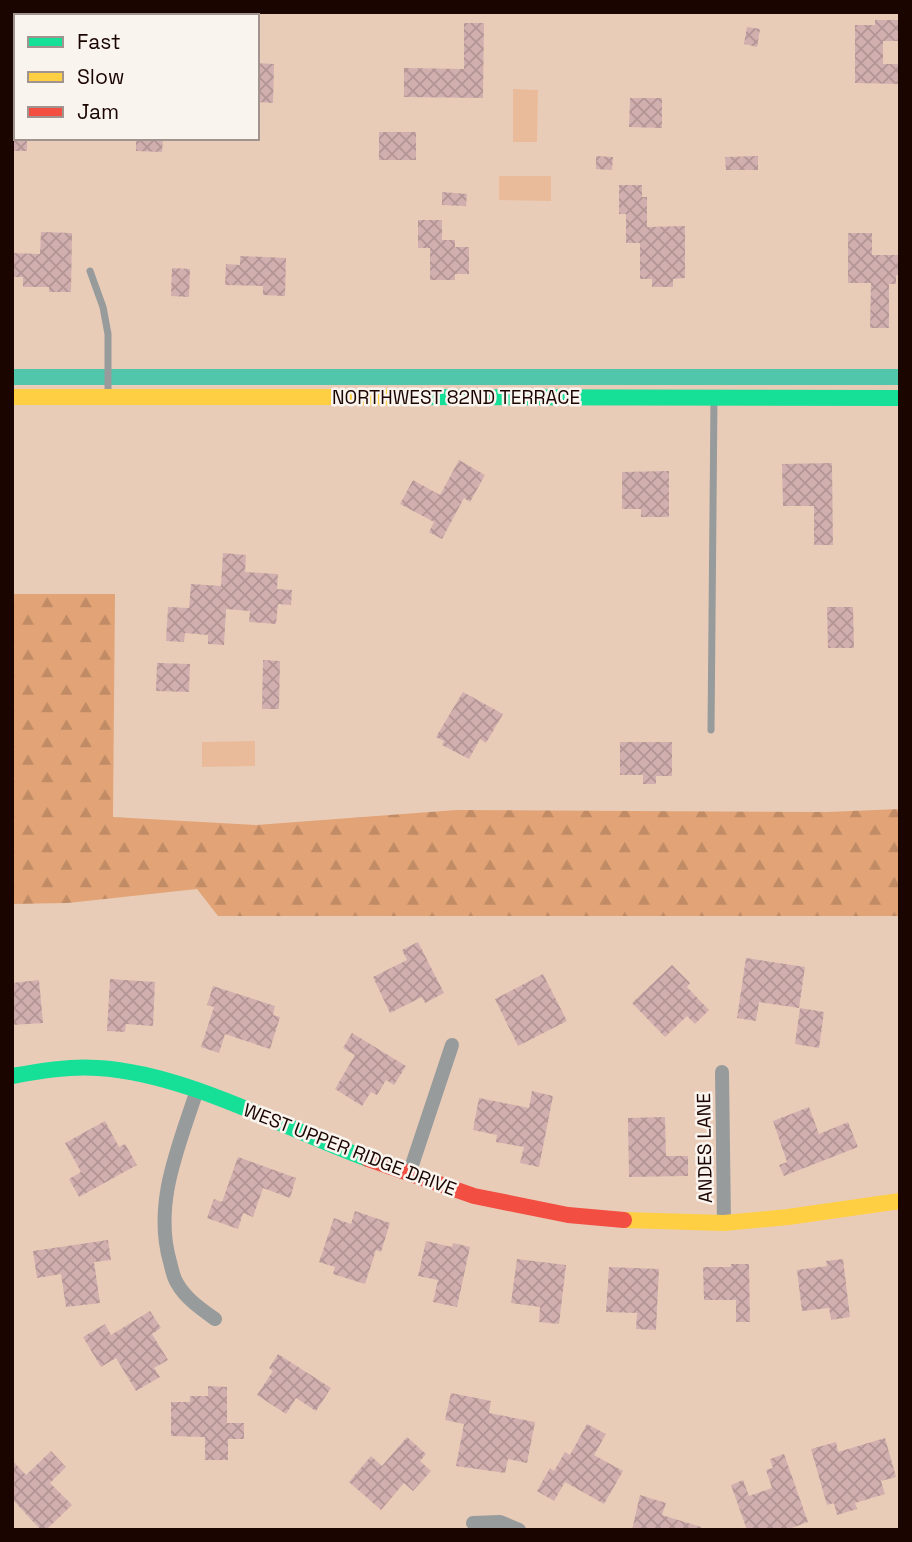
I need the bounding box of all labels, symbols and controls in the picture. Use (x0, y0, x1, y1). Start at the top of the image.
legend (14, 14, 259, 140)
text: Fast (77, 28, 121, 55)
text: Slow (77, 63, 125, 90)
text: Jam (77, 98, 119, 125)
street label: NORTHWEST 82ND TERRACE (332, 385, 580, 410)
street label: ANDES LANE (691, 1093, 718, 1203)
street label: WEST UPPER RIDGE DRIVE (240, 1097, 460, 1202)

